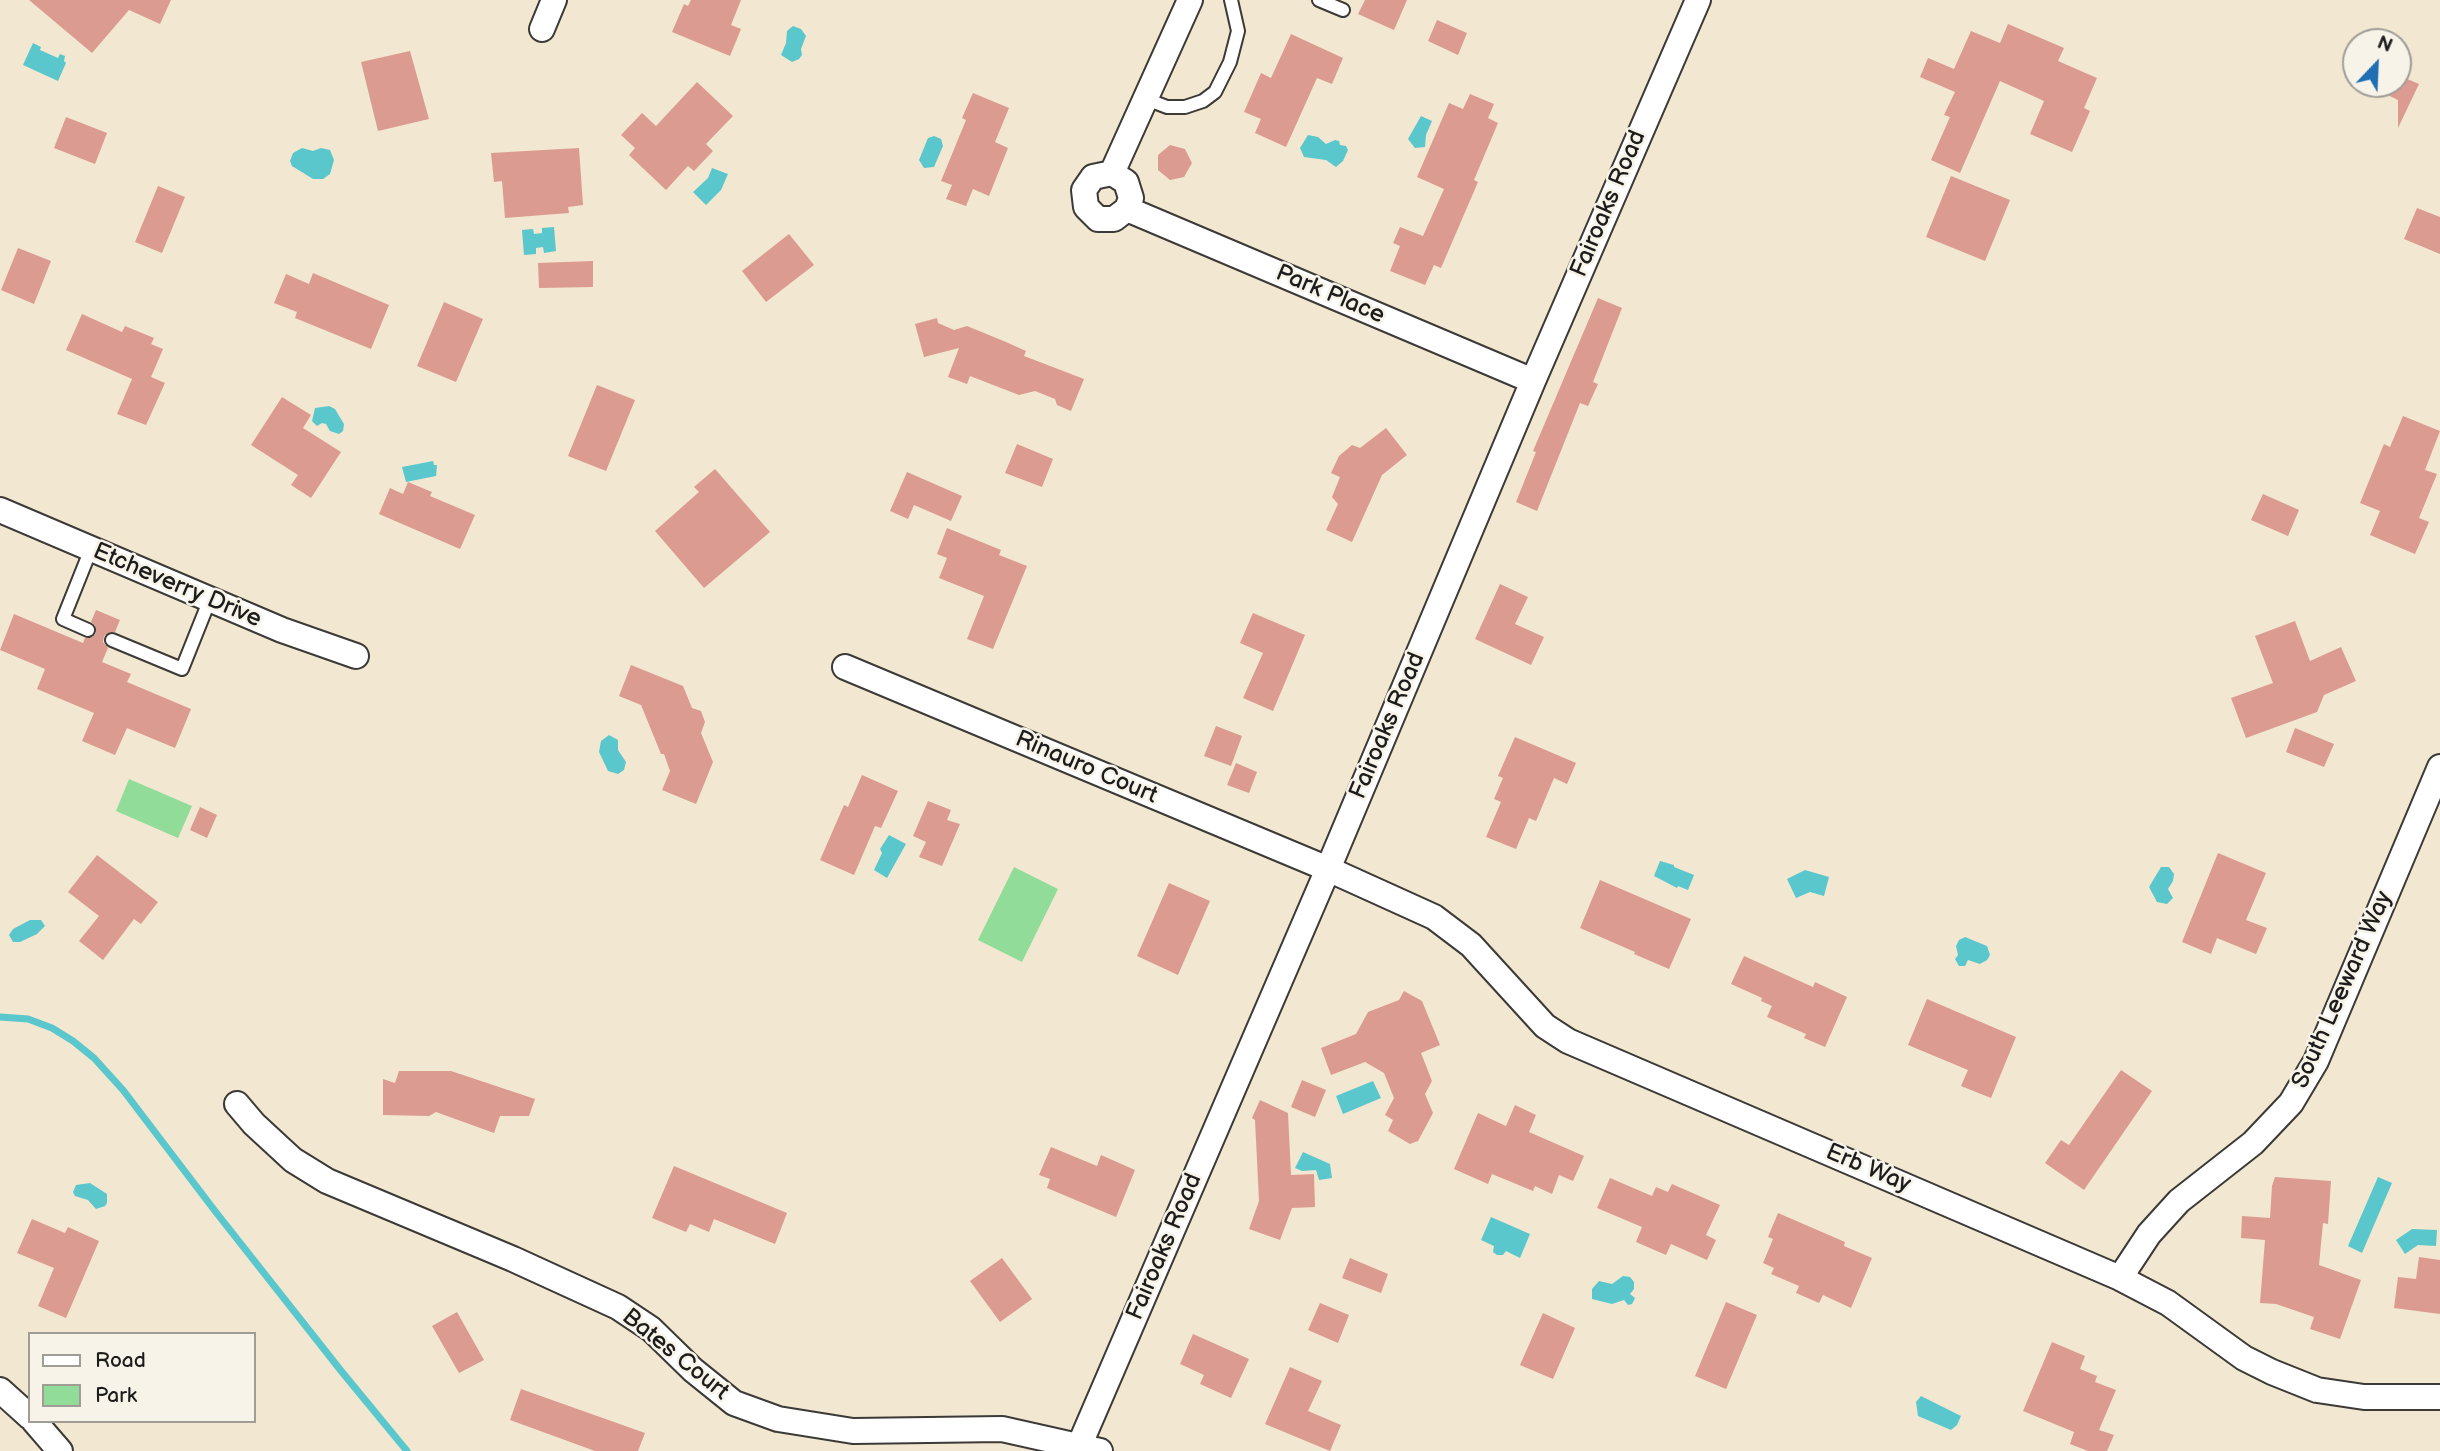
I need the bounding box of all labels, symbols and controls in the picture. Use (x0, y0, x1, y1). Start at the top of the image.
north arrow (2342, 28, 2412, 98)
text: N (2374, 32, 2396, 58)
street label: Fairoaks Road (1565, 126, 1653, 282)
street label: Park Place (1271, 259, 1389, 331)
street label: Etcheverry Drive (88, 538, 266, 634)
street label: Fairoaks Road (1344, 648, 1432, 804)
street label: Rinauro Court (1011, 725, 1161, 811)
street label: South Leeward Way (2287, 887, 2399, 1093)
street label: Erb Way (1821, 1138, 1915, 1200)
street label: Fairoaks Road (1121, 1169, 1209, 1325)
street label: Bates Court (616, 1303, 734, 1407)
legend (28, 1332, 256, 1423)
text: Road (95, 1348, 146, 1373)
text: Park (95, 1383, 137, 1408)

